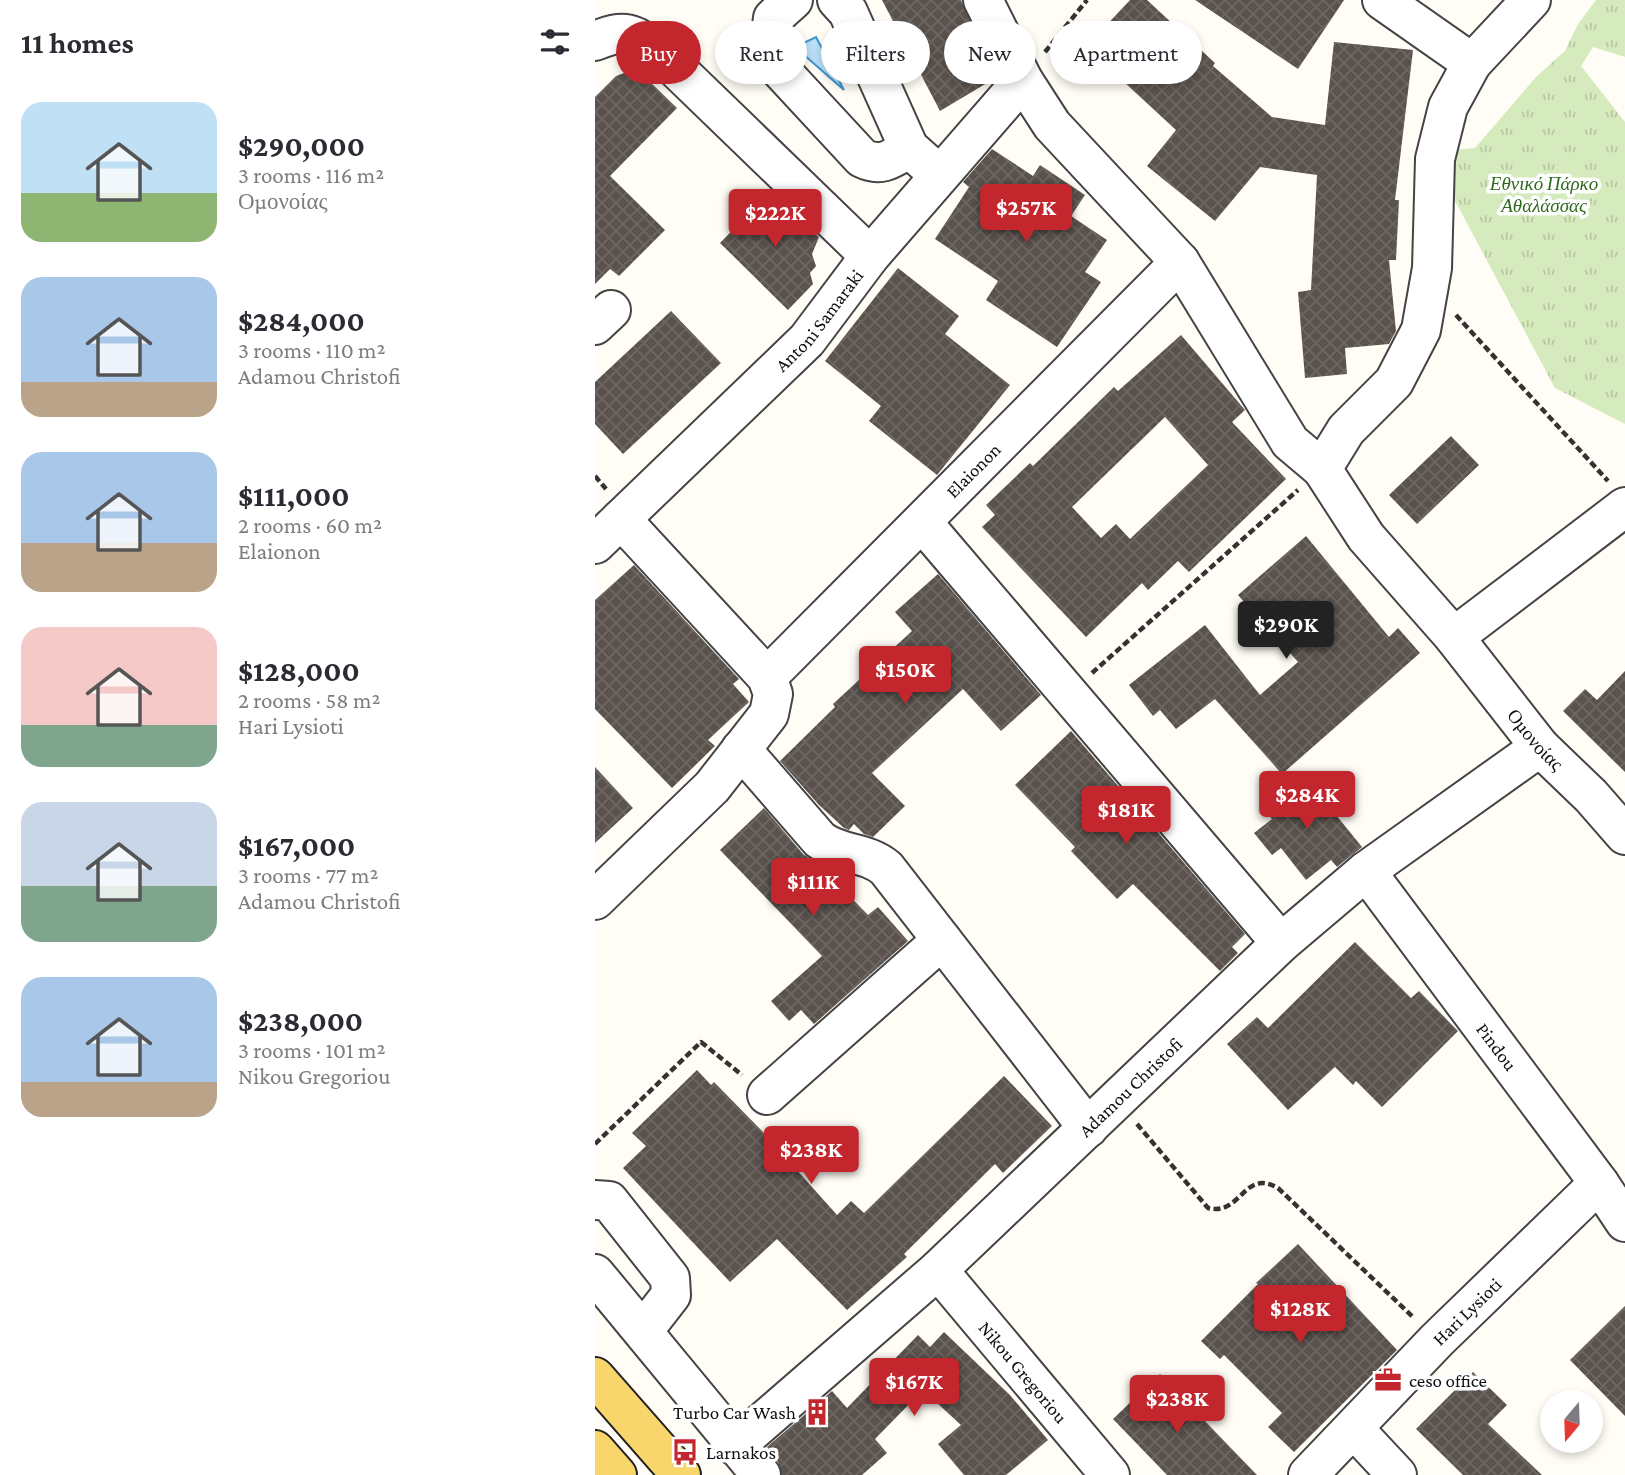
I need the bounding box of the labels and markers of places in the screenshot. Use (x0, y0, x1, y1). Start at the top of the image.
pin: $257K (977, 184, 1075, 244)
pin: $222K (726, 190, 824, 249)
pin: $290K (1237, 602, 1335, 661)
pin: $150K (856, 646, 954, 706)
pin: $284K (1258, 772, 1356, 831)
pin: $181K (1077, 786, 1175, 846)
pin: $111K (764, 858, 862, 918)
pin: $238K (762, 1126, 860, 1186)
pin: $128K (1251, 1286, 1349, 1345)
pin: $167K (865, 1358, 963, 1418)
office icon: ceso office (1373, 1365, 1403, 1395)
place label: ceso office (1409, 1370, 1487, 1391)
pin: $238K (1128, 1376, 1226, 1435)
building icon: Turbo Car Wash (802, 1397, 832, 1427)
place label: Turbo Car Wash (673, 1402, 796, 1423)
bus stop icon: Larnakos (670, 1437, 700, 1467)
place label: Larnakos (706, 1442, 776, 1463)

